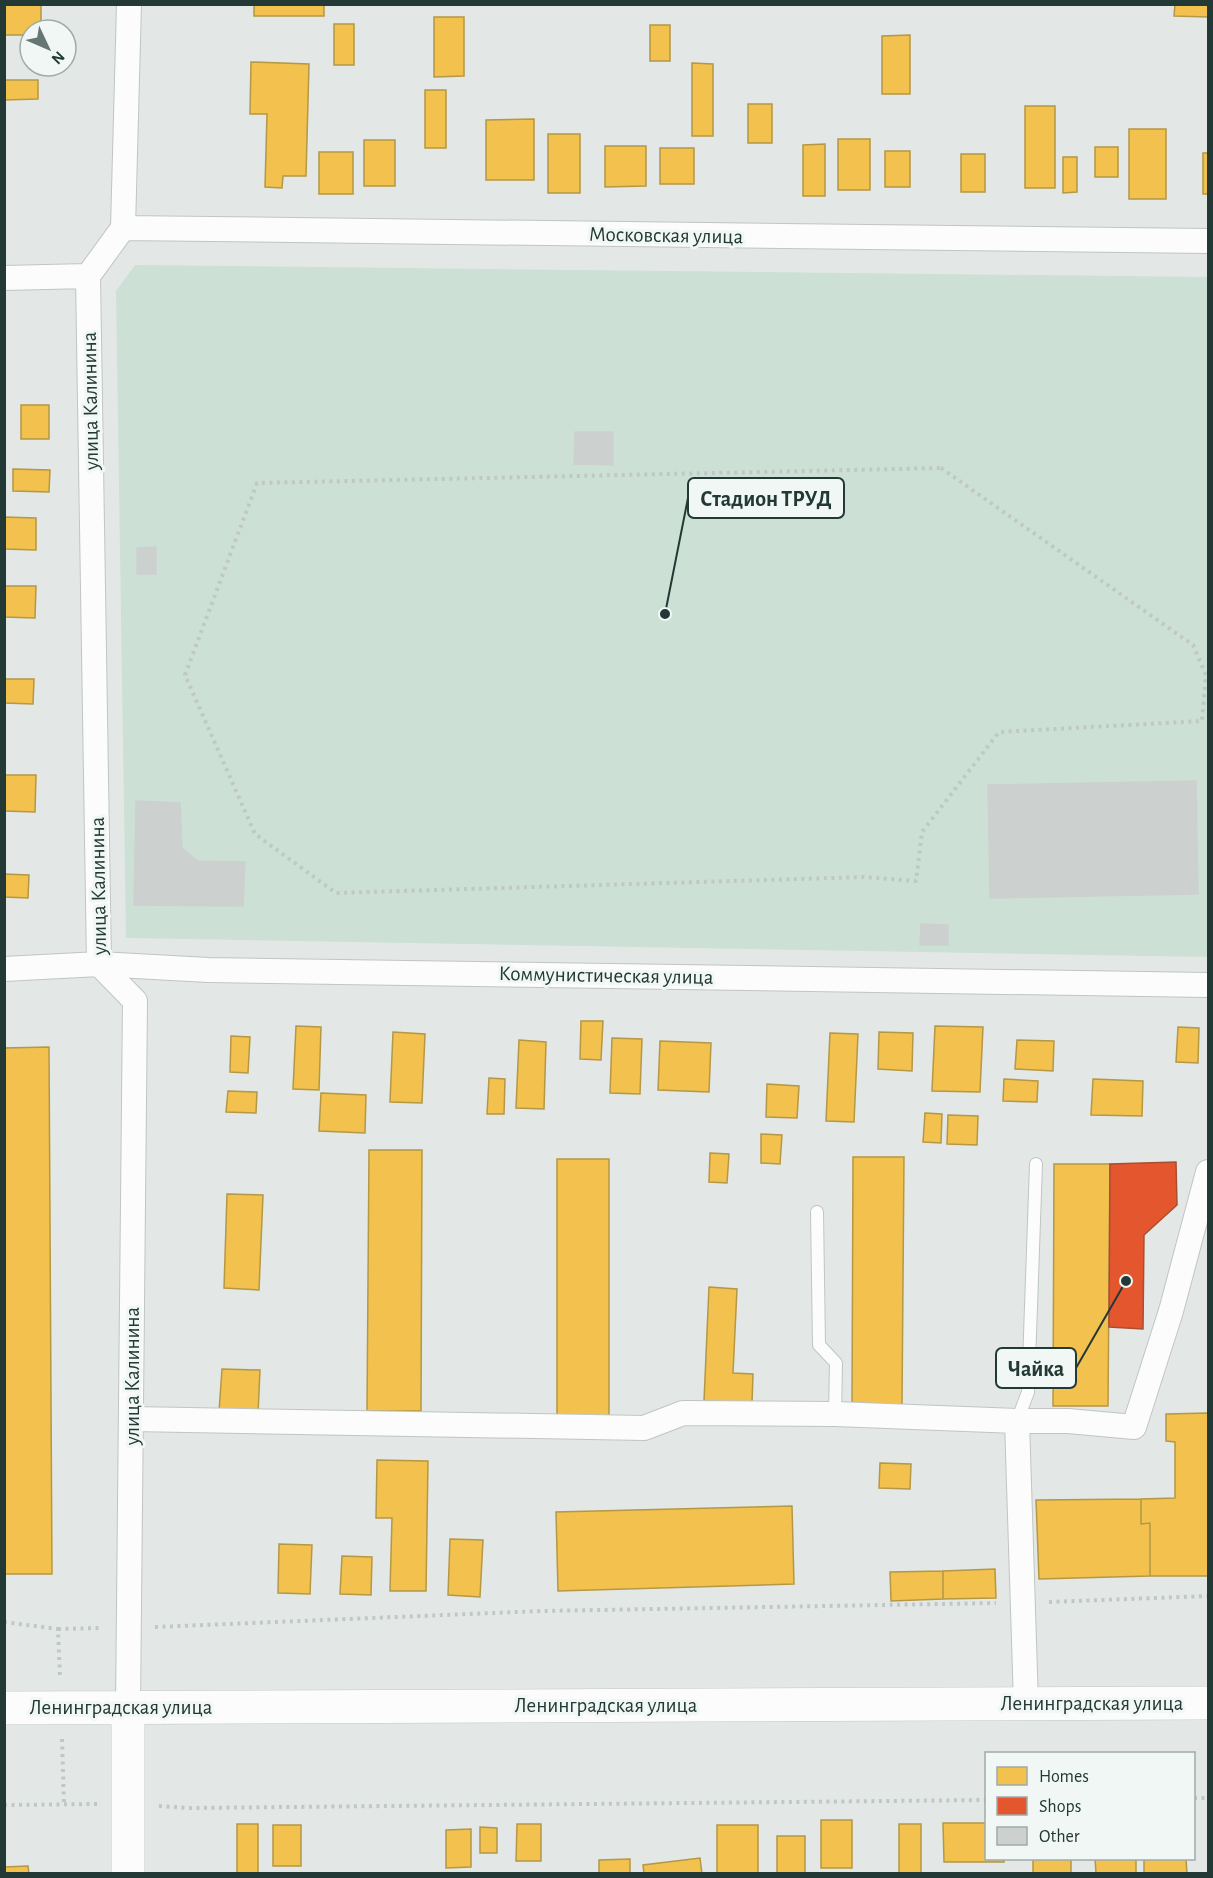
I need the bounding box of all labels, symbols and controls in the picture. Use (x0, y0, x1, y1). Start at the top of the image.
north arrow (18, 18, 78, 78)
text: N (48, 48, 68, 67)
street label: Московская улица (589, 224, 744, 247)
street label: улица Калинина (79, 331, 102, 471)
callout: Стадион ТРУД (688, 478, 844, 518)
text: Стадион ТРУД (700, 488, 832, 510)
street label: улица Калинина (87, 816, 110, 956)
street label: Коммунистическая улица (498, 963, 714, 988)
street label: улица Калинина (122, 1306, 143, 1446)
callout: Чайка (996, 1348, 1076, 1388)
text: Чайка (1008, 1358, 1064, 1380)
street label: Ленинградская улица (1001, 1693, 1184, 1714)
street label: Ленинградская улица (515, 1695, 698, 1716)
street label: Ленинградская улица (30, 1697, 213, 1718)
legend (985, 1752, 1195, 1860)
text: Homes (1039, 1768, 1089, 1786)
text: Shops (1039, 1798, 1081, 1816)
text: Other (1039, 1828, 1080, 1846)

